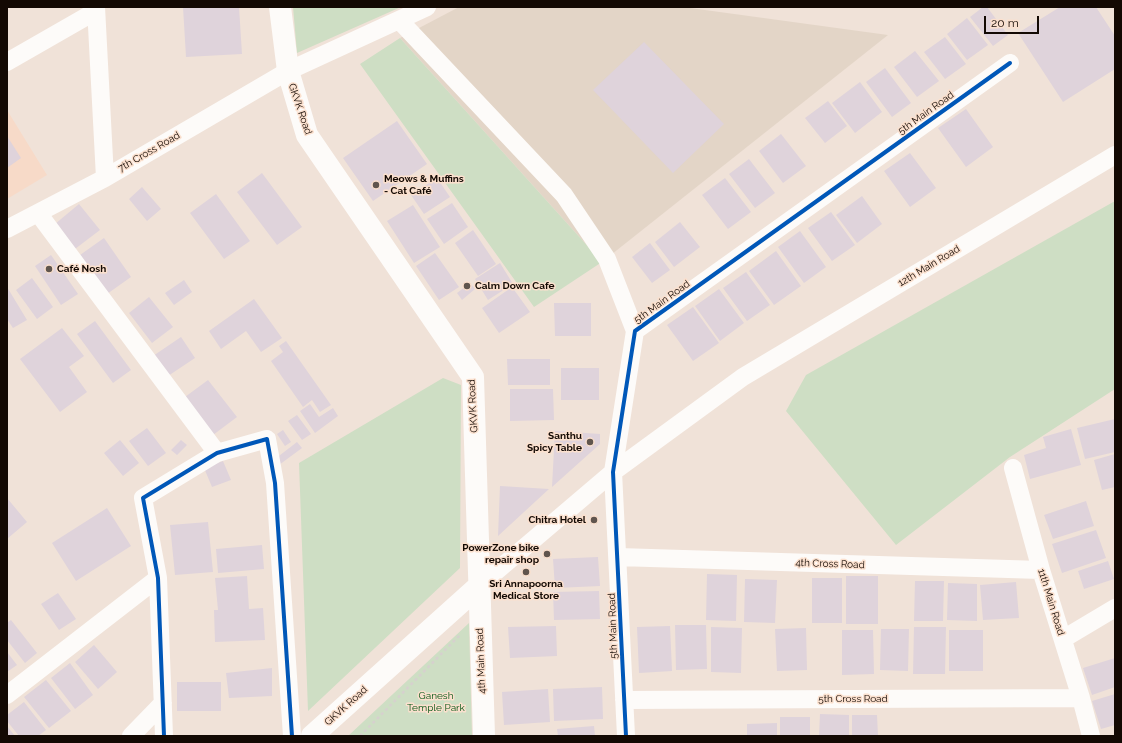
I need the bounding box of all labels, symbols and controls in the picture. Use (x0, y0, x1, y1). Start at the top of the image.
scale bar (986, 8, 1041, 34)
text: 20 m (991, 16, 1019, 30)
street label: GKVK Road (286, 82, 314, 136)
street label: 5th Main Road (896, 89, 956, 137)
street label: 7th Cross Road (116, 129, 182, 175)
place label: Meows & Muffins - Cat Café (384, 173, 464, 196)
marker: Meows & Muffins - Cat Café (371, 180, 381, 190)
street label: 12th Main Road (896, 243, 962, 289)
place label: Café Nosh (57, 263, 106, 275)
marker: Café Nosh (44, 264, 54, 274)
street label: 5th Main Road (632, 278, 692, 326)
place label: Calm Down Cafe (475, 280, 555, 292)
marker: Calm Down Cafe (462, 281, 472, 291)
street label: GKVK Road (466, 379, 480, 433)
place label: Santhu Spicy Table (527, 430, 582, 454)
marker: Santhu Spicy Table (585, 437, 595, 447)
place label: Chitra Hotel (528, 514, 586, 526)
marker: Chitra Hotel (589, 515, 599, 525)
place label: PowerZone bike repair shop (462, 542, 539, 566)
marker: PowerZone bike repair shop (542, 549, 552, 559)
street label: 4th Cross Road (795, 557, 865, 571)
marker: Sri Annapoorna Medical Store (521, 567, 531, 577)
street label: 11th Main Road (1035, 567, 1067, 637)
place label: Sri Annapoorna Medical Store (489, 578, 563, 602)
street label: 5th Main Road (606, 593, 620, 659)
street label: 4th Main Road (474, 628, 488, 694)
street label: GKVK Road (322, 684, 370, 728)
park label: Ganesh Temple Park (407, 690, 465, 714)
street label: 5th Cross Road (818, 693, 888, 705)

